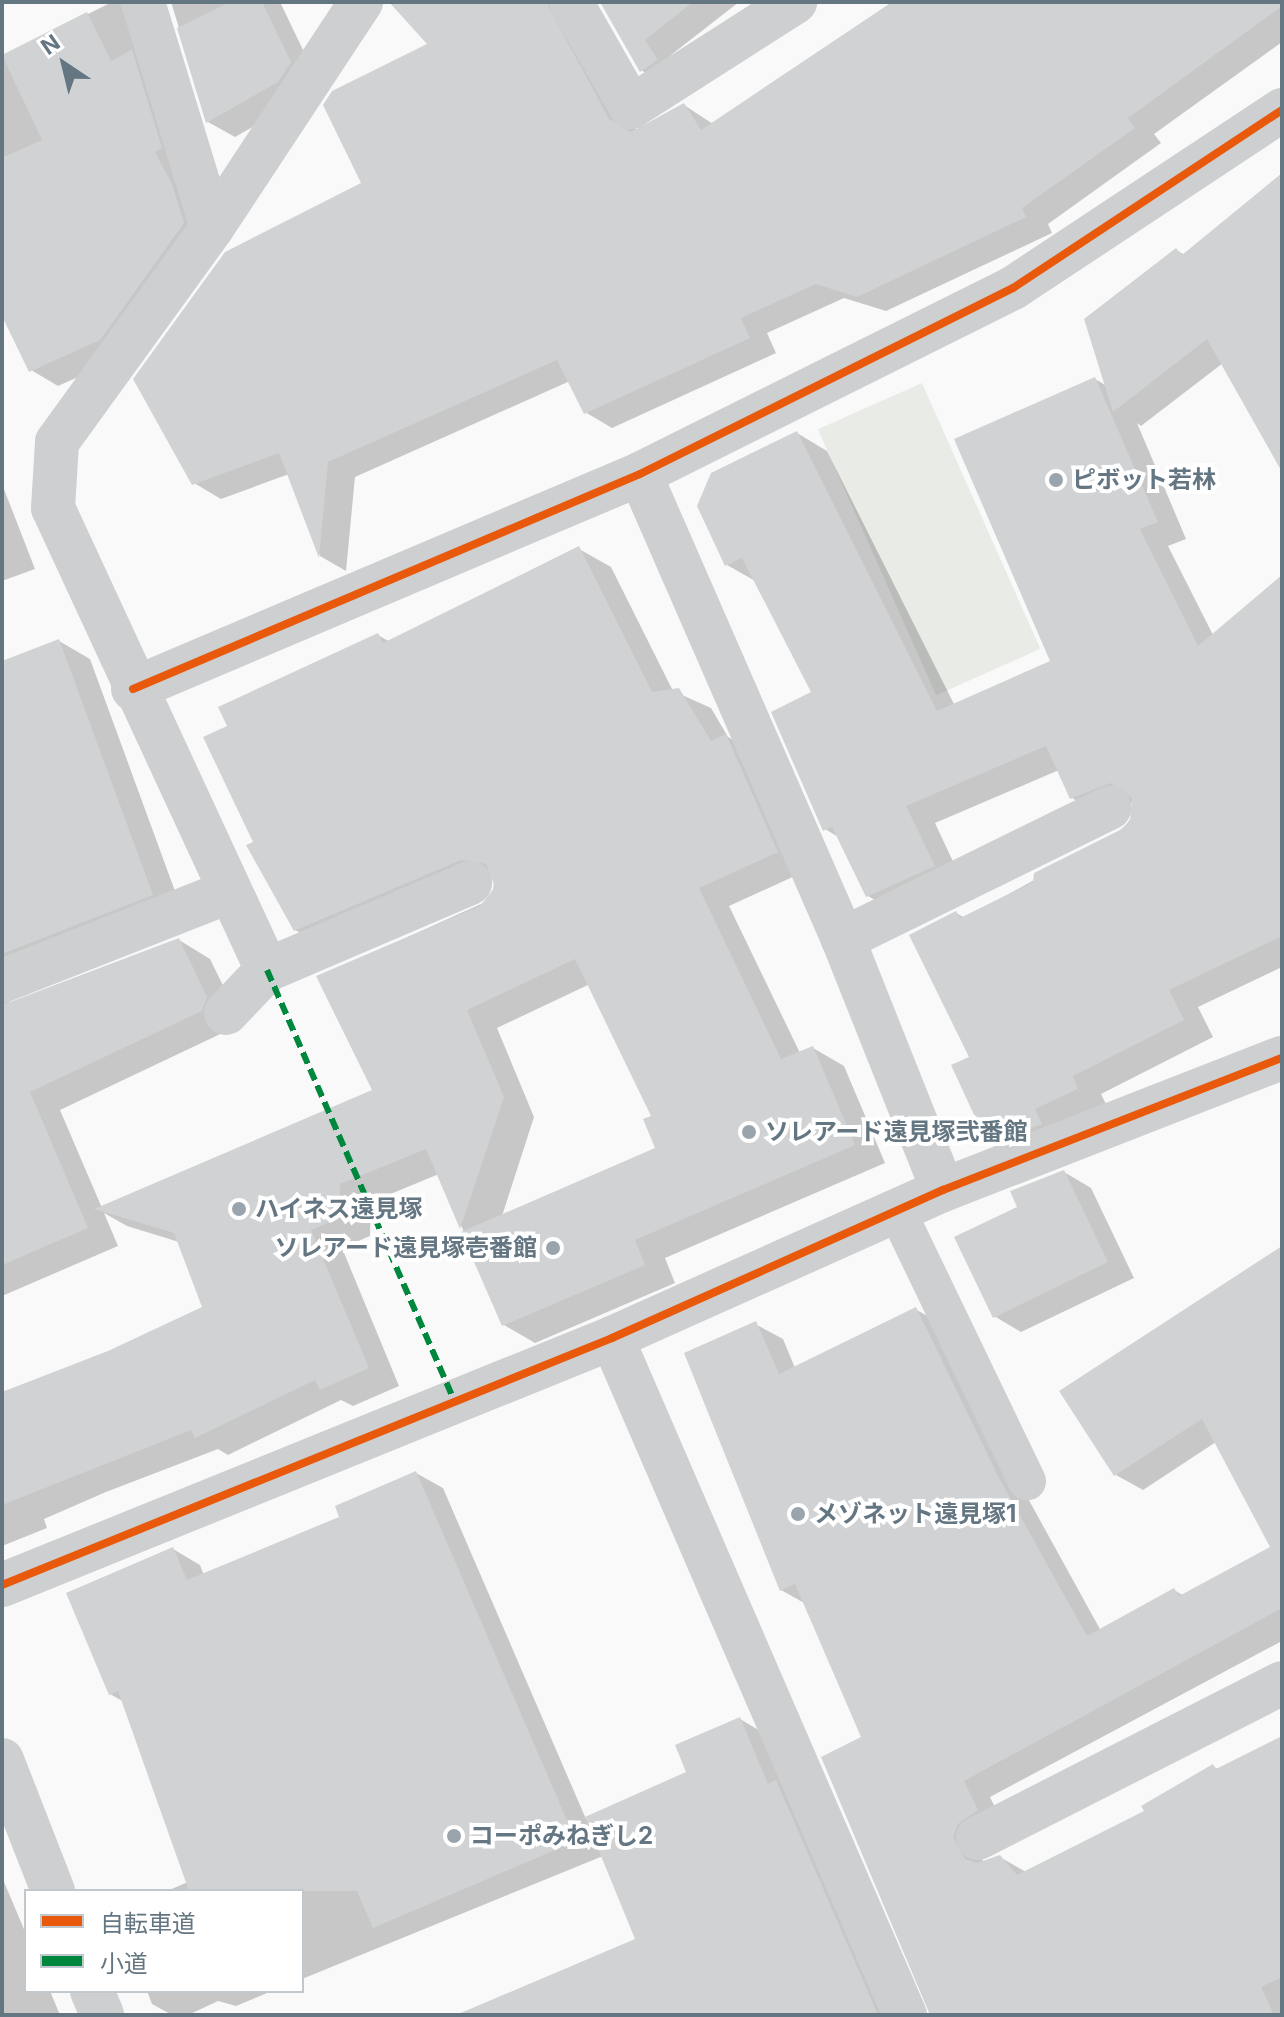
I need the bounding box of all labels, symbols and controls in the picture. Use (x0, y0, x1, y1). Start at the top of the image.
north arrow (24, 24, 104, 104)
text: N (36, 29, 65, 60)
place label: ピボット若林 (1072, 466, 1216, 494)
marker: ピボット若林 (1047, 471, 1065, 489)
place label: ソレアード遠見塚弐番館 (765, 1118, 1028, 1146)
marker: ソレアード遠見塚弐番館 (740, 1123, 758, 1141)
place label: ハイネス遠見塚 (255, 1195, 423, 1223)
marker: ハイネス遠見塚 (230, 1200, 248, 1218)
place label: ソレアード遠見塚壱番館 (274, 1234, 537, 1262)
marker: ソレアード遠見塚壱番館 (544, 1239, 562, 1257)
place label: メゾネット遠見塚1 (814, 1500, 1016, 1528)
marker: メゾネット遠見塚1 (789, 1505, 807, 1523)
place label: コーポみねぎし2 (470, 1822, 653, 1850)
marker: コーポみねぎし2 (445, 1827, 463, 1845)
legend (24, 1889, 304, 1993)
text: 自転車道 (100, 1909, 196, 1938)
text: 小道 (100, 1949, 148, 1978)

